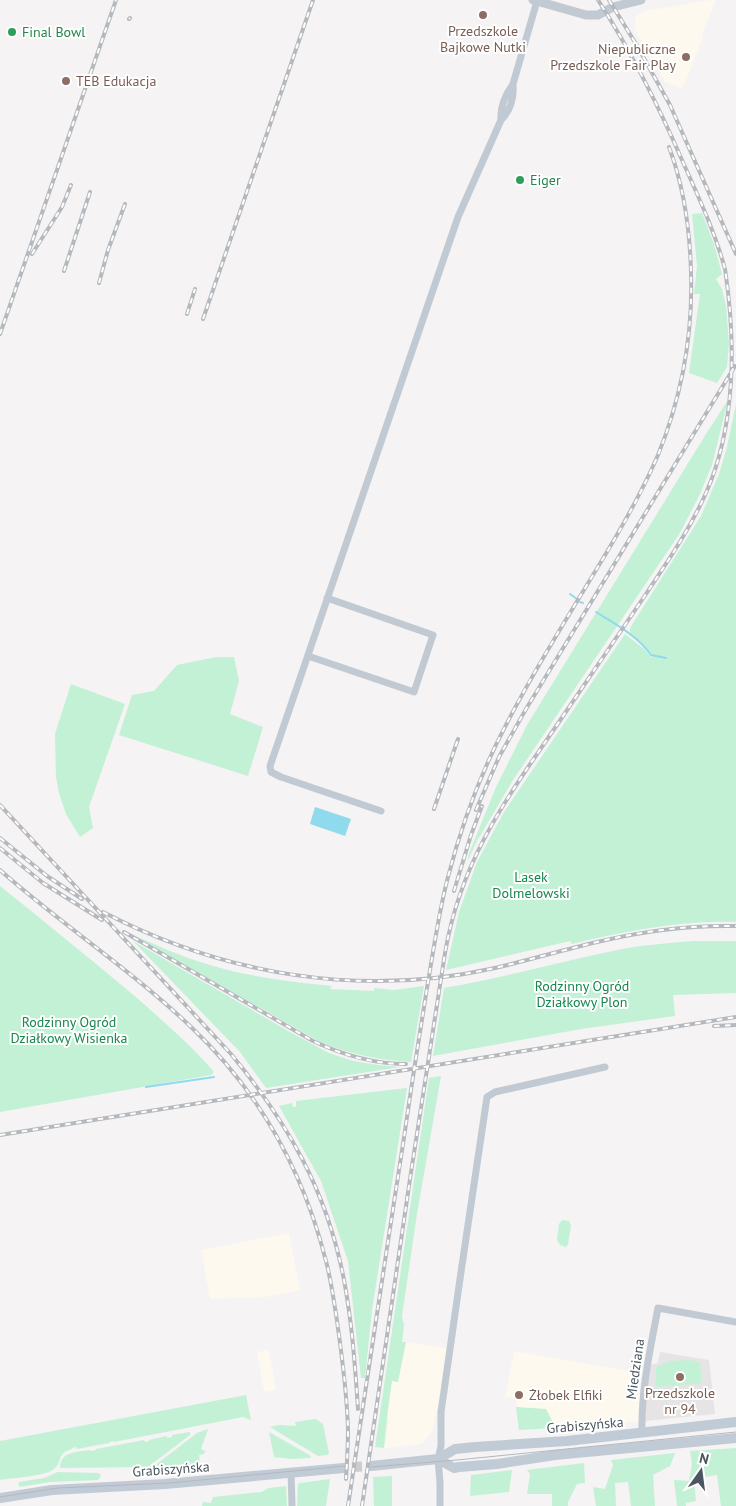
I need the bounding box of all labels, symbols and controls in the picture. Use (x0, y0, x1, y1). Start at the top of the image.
marker: Przedszkole Bajkowe Nutki (477, 9, 489, 21)
place label: Przedszkole Bajkowe Nutki (440, 22, 526, 56)
place label: Final Bowl (22, 23, 85, 41)
marker: Final Bowl (6, 26, 18, 38)
place label: Niepubliczne Przedszkole Fair Play (550, 40, 676, 74)
marker: Niepubliczne Przedszkole Fair Play (680, 51, 692, 63)
place label: TEB Edukacja (76, 72, 156, 90)
marker: TEB Edukacja (60, 75, 72, 87)
place label: Eiger (530, 171, 561, 189)
marker: Eiger (514, 174, 526, 186)
park label: Lasek Dolmelowski (492, 868, 570, 902)
park label: Rodzinny Ogród Działkowy Plon (535, 977, 629, 1011)
park label: Rodzinny Ogród Działkowy Wisienka (10, 1013, 128, 1047)
street label: Miedziana (622, 1337, 648, 1400)
marker: Przedszkole nr 94 (674, 1371, 686, 1383)
place label: Przedszkole nr 94 (645, 1384, 715, 1418)
place label: Żłobek Elfiki (529, 1386, 603, 1404)
marker: Żłobek Elfiki (513, 1389, 525, 1401)
street label: Grabiszyńska (546, 1413, 624, 1437)
north arrow (676, 1446, 726, 1496)
text: N (698, 1449, 711, 1468)
street label: Grabiszyńska (132, 1457, 210, 1481)

